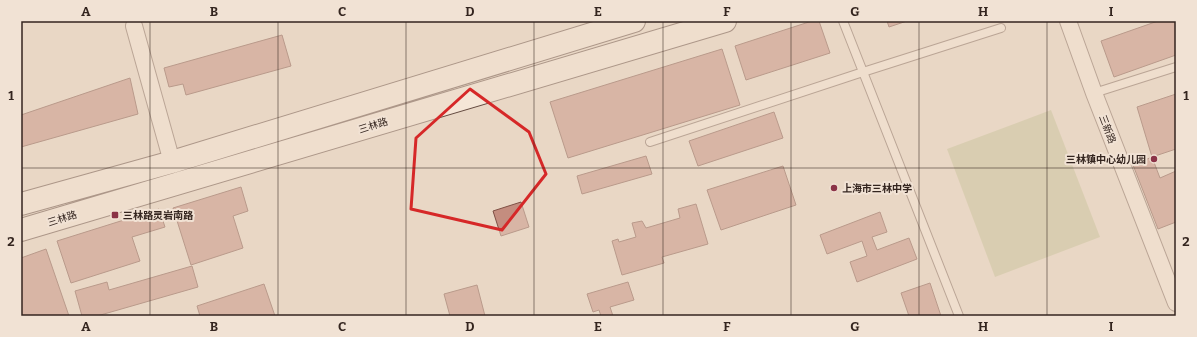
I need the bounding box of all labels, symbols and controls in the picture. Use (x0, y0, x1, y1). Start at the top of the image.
text: A (81, 4, 91, 19)
text: B (210, 4, 218, 19)
text: C (338, 4, 346, 19)
text: D (465, 4, 475, 19)
text: E (594, 4, 602, 19)
text: F (723, 4, 731, 19)
text: G (850, 4, 860, 19)
text: H (978, 4, 988, 19)
text: I (1109, 4, 1114, 19)
text: 1 (8, 88, 14, 103)
text: 1 (1183, 88, 1189, 103)
street label: 三新路 (1096, 113, 1118, 146)
street label: 三林路 (357, 116, 389, 136)
place label: 三林镇中心幼儿园 (1066, 153, 1146, 166)
marker: 三林镇中心幼儿园 (1149, 154, 1159, 164)
marker: 上海市三林中学 (829, 183, 839, 193)
place label: 上海市三林中学 (842, 183, 912, 195)
street label: 三林路 (46, 209, 78, 229)
marker: 三林路灵岩南路 (110, 210, 120, 220)
place label: 三林路灵岩南路 (123, 210, 194, 222)
text: 2 (7, 234, 15, 249)
text: 2 (1182, 234, 1190, 249)
text: A (81, 319, 91, 334)
text: B (210, 319, 218, 334)
text: C (338, 319, 346, 334)
text: D (465, 319, 475, 334)
text: E (594, 319, 602, 334)
text: F (723, 319, 731, 334)
text: G (850, 319, 860, 334)
text: H (978, 319, 988, 334)
text: I (1109, 319, 1114, 334)

